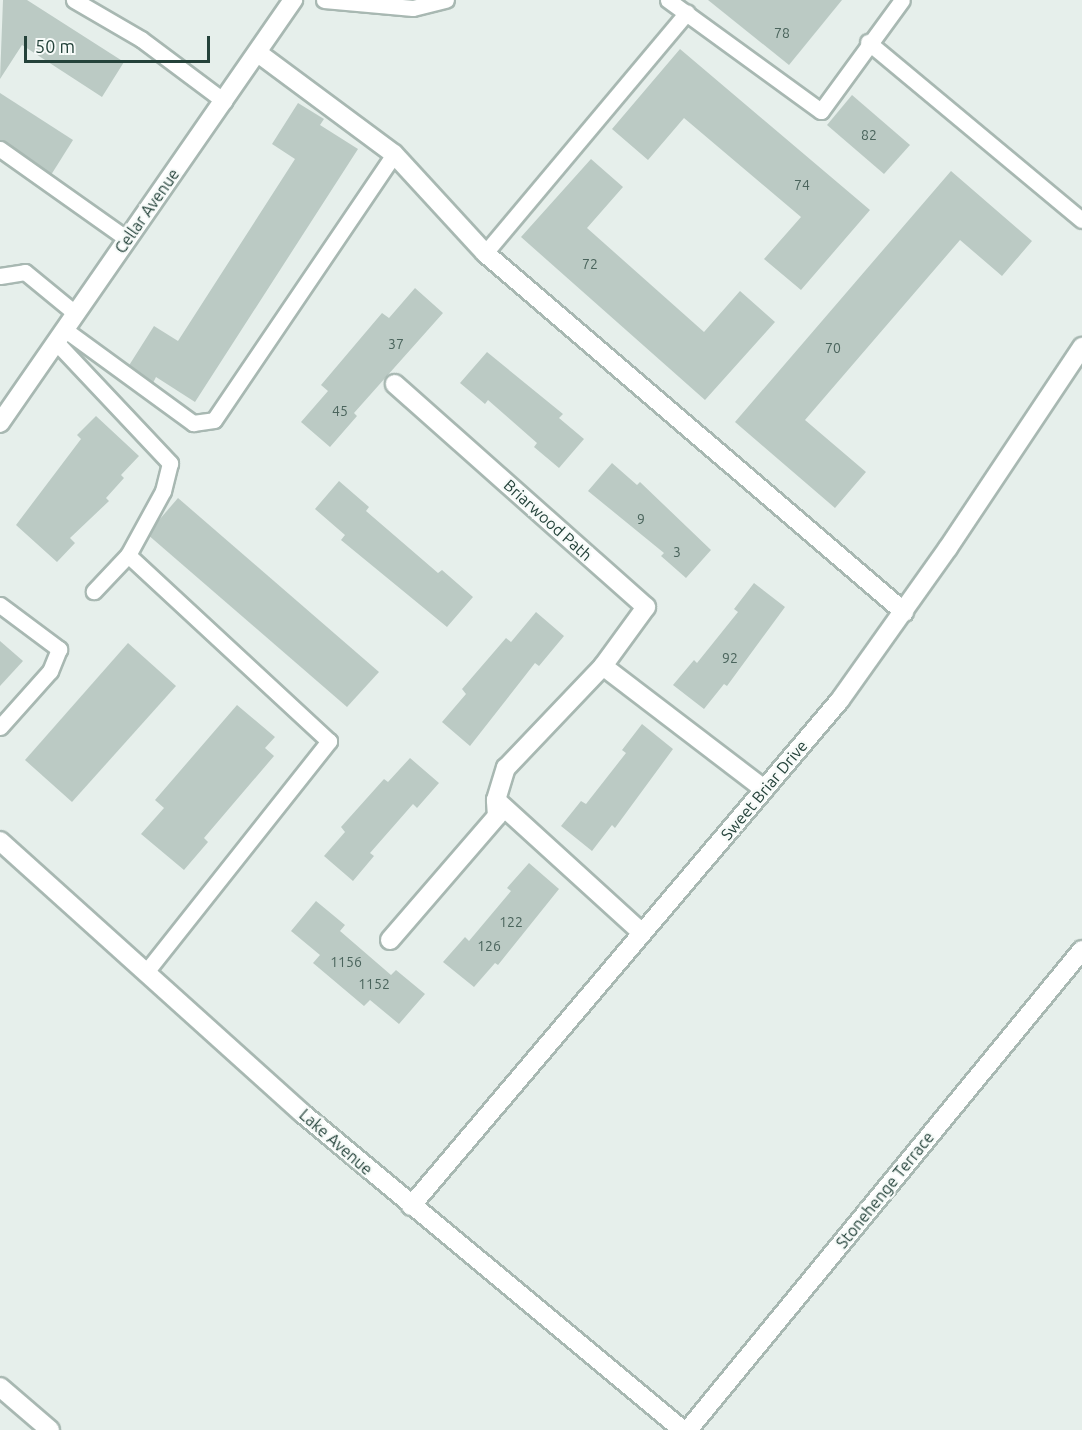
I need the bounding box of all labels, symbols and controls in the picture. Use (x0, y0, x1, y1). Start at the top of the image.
scale bar (27, 24, 213, 62)
house number: 78 (774, 25, 790, 41)
text: 50 m (35, 36, 75, 56)
house number: 82 (861, 127, 877, 143)
street label: Cellar Avenue (111, 165, 183, 257)
house number: 74 (794, 177, 810, 193)
house number: 72 (582, 256, 598, 272)
house number: 37 (388, 336, 404, 352)
house number: 70 (825, 340, 841, 356)
house number: 45 (332, 403, 348, 419)
street label: Briarwood Path (500, 475, 596, 565)
house number: 9 (637, 511, 645, 527)
house number: 3 (673, 544, 681, 560)
house number: 92 (722, 650, 738, 666)
street label: Sweet Briar Drive (717, 736, 811, 844)
house number: 122 (499, 914, 523, 930)
house number: 126 (477, 938, 501, 954)
house number: 1156 (330, 954, 362, 970)
house number: 1152 (358, 976, 390, 992)
street label: Lake Avenue (296, 1105, 376, 1179)
street label: Stonehenge Terrace (832, 1128, 938, 1252)

